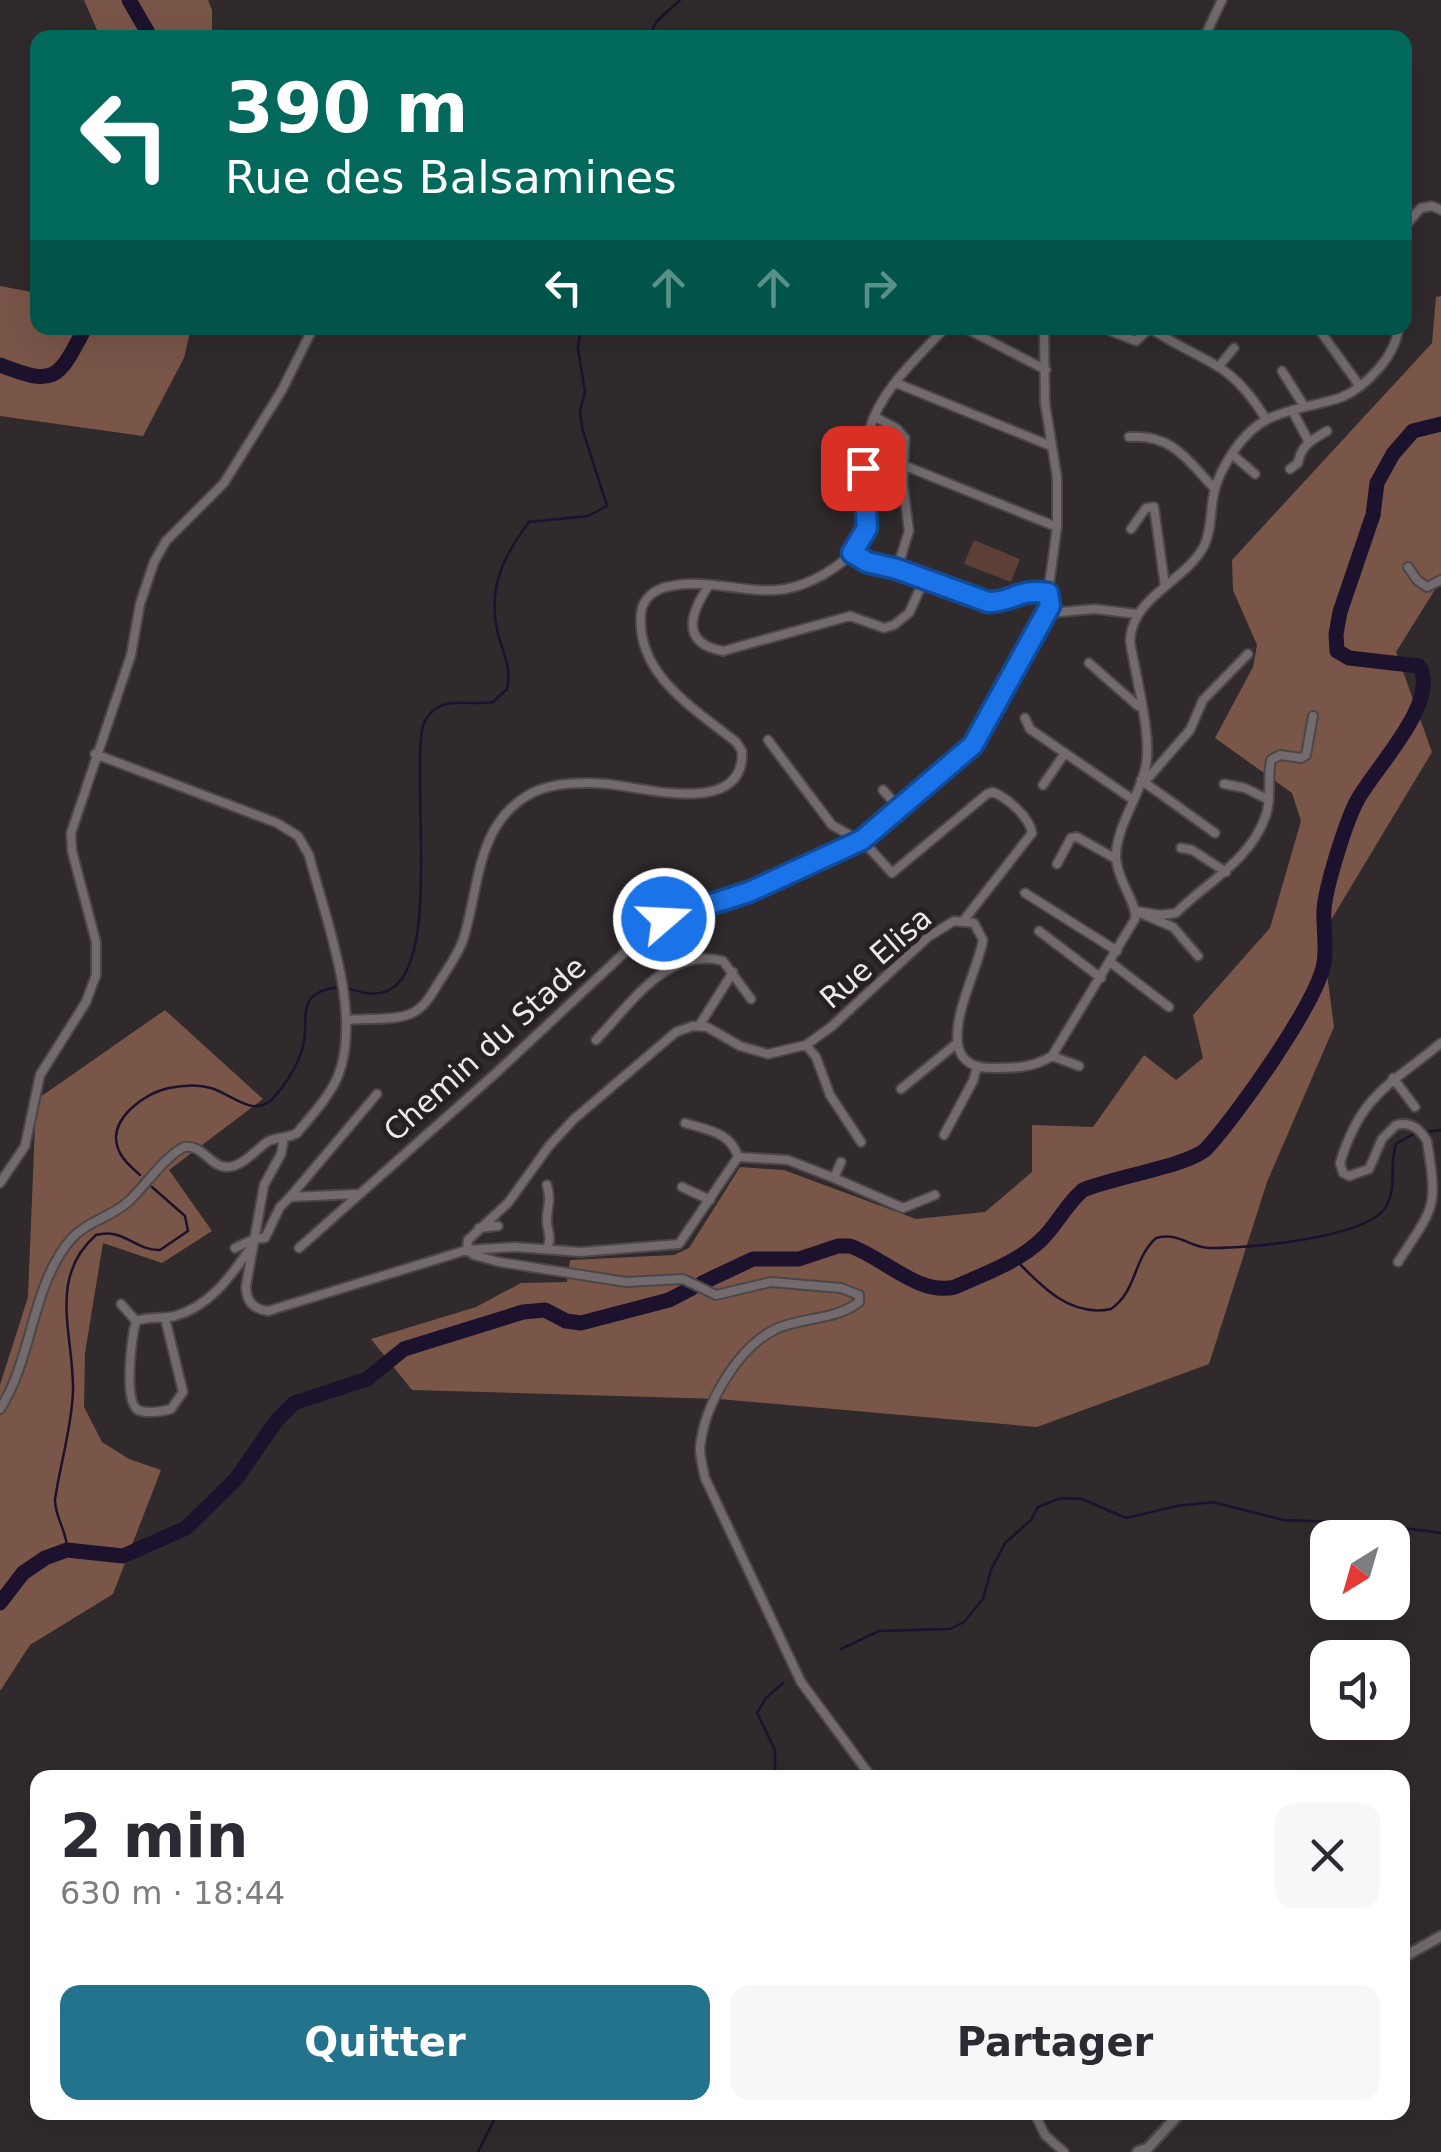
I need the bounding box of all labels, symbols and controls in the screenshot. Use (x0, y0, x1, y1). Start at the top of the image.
text: 390 m (225, 67, 468, 149)
icon: left (60, 70, 190, 200)
text: Rue des Balsamines (225, 151, 677, 204)
icon: left (536, 260, 591, 315)
icon: ahead (641, 260, 696, 315)
icon: ahead (746, 260, 801, 315)
icon: right (851, 260, 906, 315)
pin (821, 426, 906, 511)
icon: arrive (836, 441, 891, 496)
position arrow (612, 867, 716, 971)
street label: Rue Elisa (813, 900, 939, 1015)
street label: Chemin du Stade (377, 949, 593, 1148)
north arrow (1310, 1520, 1410, 1620)
map controls (1310, 1520, 1410, 1740)
button: sound (1310, 1640, 1410, 1740)
text: 2 min (60, 1801, 248, 1871)
button: close (1275, 1803, 1380, 1908)
text: 630 m · 18:44 (60, 1874, 285, 1912)
button: Quitter (60, 1985, 710, 2100)
button: Partager (730, 1985, 1380, 2100)

